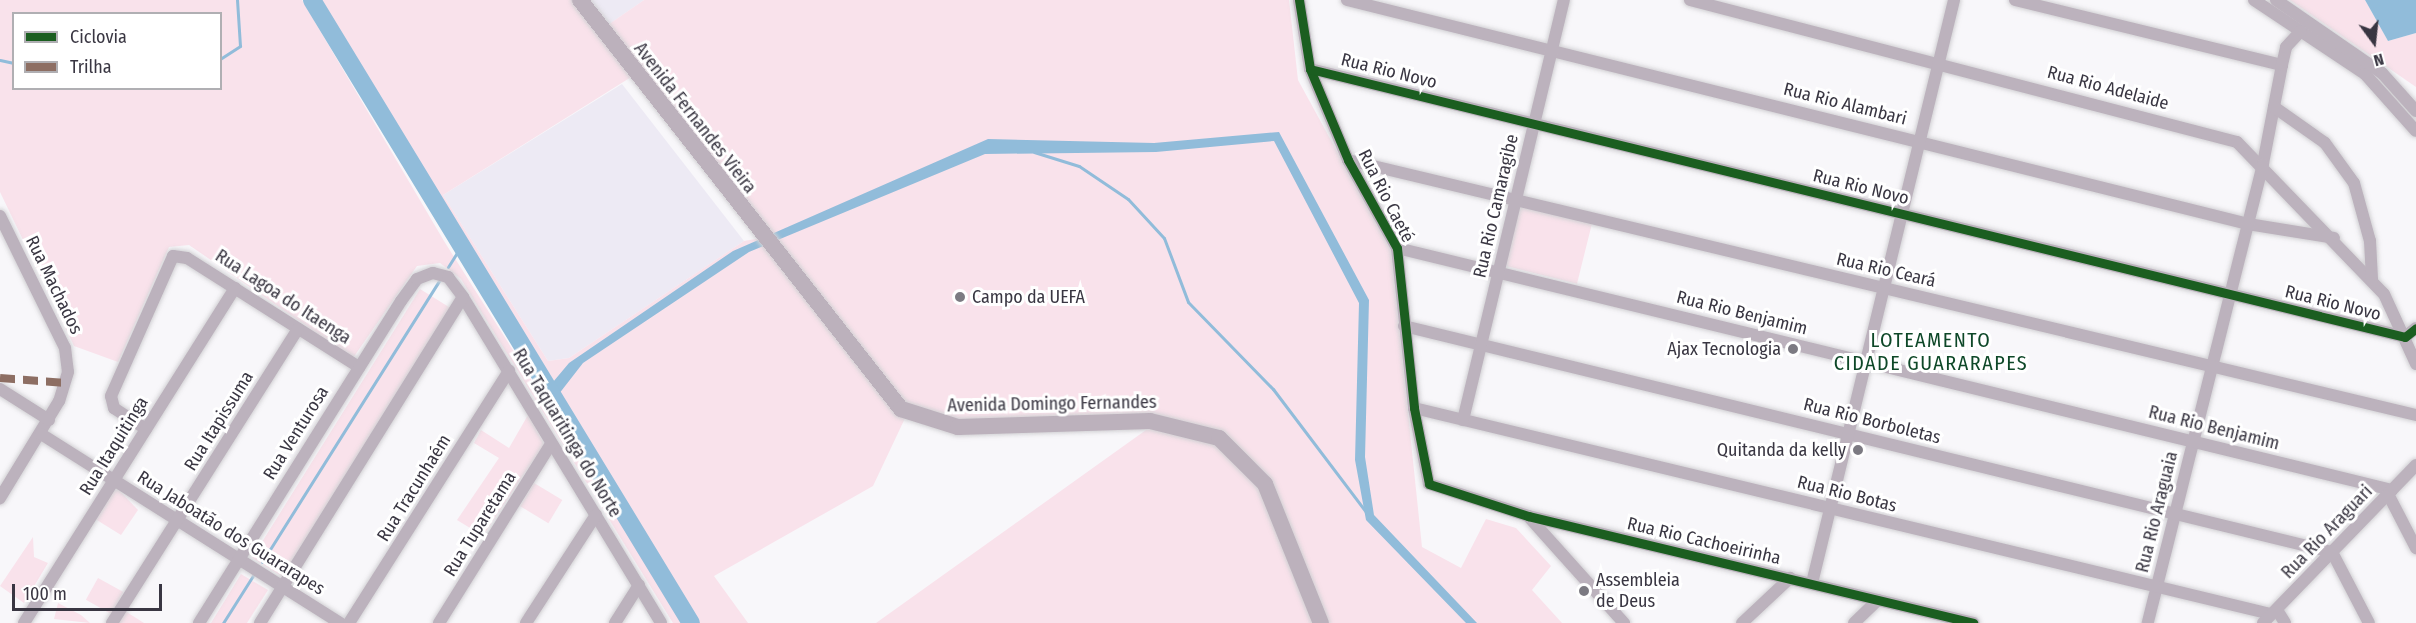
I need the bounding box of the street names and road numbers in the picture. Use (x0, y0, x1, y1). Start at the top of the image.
street label: Avenida Fernandes Vieira (629, 38, 761, 198)
street label: Rua Rio Novo (1339, 49, 1439, 93)
street label: Rua Rio Adelaide (2045, 61, 2171, 115)
street label: Rua Rio Alambari (1781, 78, 1909, 130)
street label: Rua Rio Camaragibe (1469, 132, 1523, 280)
street label: Rua Rio Caeté (1353, 146, 1419, 246)
street label: Rua Rio Novo (1811, 165, 1911, 209)
street label: Rua Machados (21, 232, 87, 338)
street label: Rua Lagoa do Itaenga (211, 245, 355, 349)
street label: Rua Rio Ceará (1834, 248, 1938, 292)
street label: Rua Rio Novo (2283, 281, 2383, 325)
street label: Rua Rio Benjamim (1674, 286, 1810, 340)
street label: Rua Taquaritinga do Norte (508, 345, 626, 521)
street label: Rua Itapissuma (180, 367, 258, 475)
street label: Rua Venturosa (259, 382, 333, 484)
street label: Avenida Domingo Fernandes (947, 391, 1157, 417)
street label: Rua Itaquitinga (75, 393, 153, 499)
street label: Rua Rio Borboletas (1801, 394, 1943, 448)
street label: Rua Rio Benjamim (2146, 401, 2282, 455)
street label: Rua Tracunhaém (372, 430, 456, 546)
street label: Rua Rio Araguaia (2132, 449, 2182, 575)
street label: Rua Jaboatão dos Guararapes (133, 466, 329, 600)
street label: Rua Tuparetama (439, 468, 521, 580)
street label: Rua Rio Botas (1795, 471, 1899, 517)
street label: Rua Rio Araguari (2277, 481, 2377, 583)
street label: Rua Rio Cachoeirinha (1625, 513, 1783, 569)

